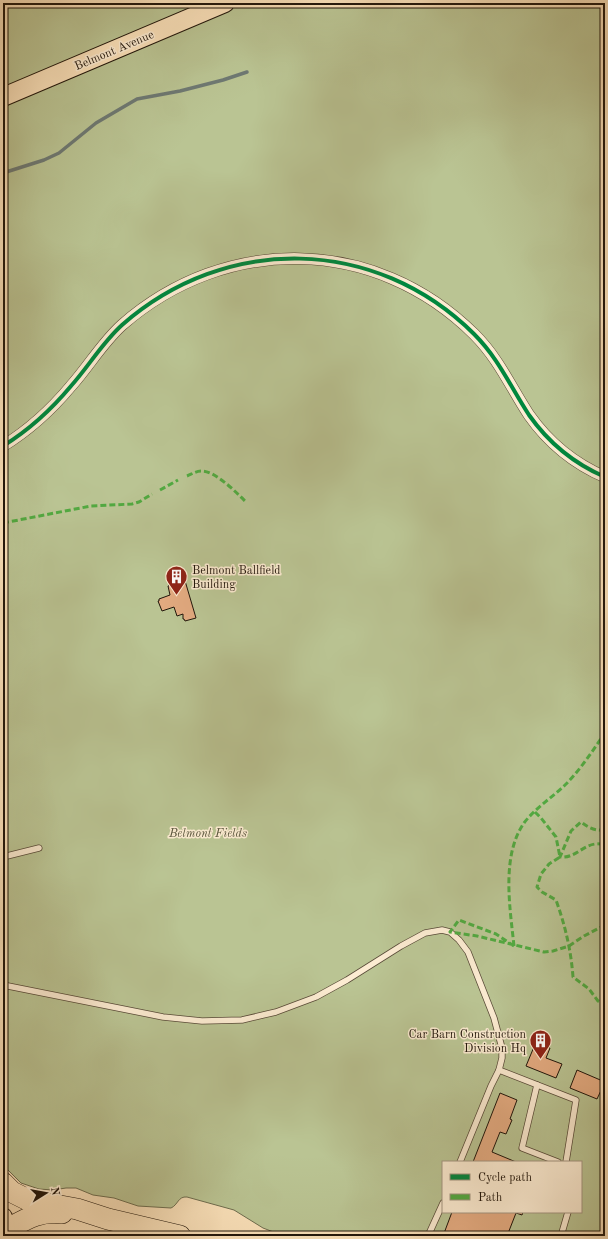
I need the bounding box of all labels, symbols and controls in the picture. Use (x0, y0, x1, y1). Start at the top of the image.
street label: Belmont Avenue (73, 29, 156, 73)
building icon: Belmont Ballfield Building (164, 564, 190, 597)
place label: Belmont Ballfield Building (192, 565, 281, 591)
park label: Belmont Fields (168, 828, 247, 840)
building icon: Car Barn Construction Division Hq (528, 1028, 554, 1061)
place label: Car Barn Construction Division Hq (408, 1029, 527, 1055)
legend (442, 1161, 582, 1213)
text: Cycle path (478, 1172, 533, 1184)
north arrow (26, 1173, 66, 1213)
text: N (48, 1186, 61, 1197)
text: Path (478, 1192, 503, 1204)

